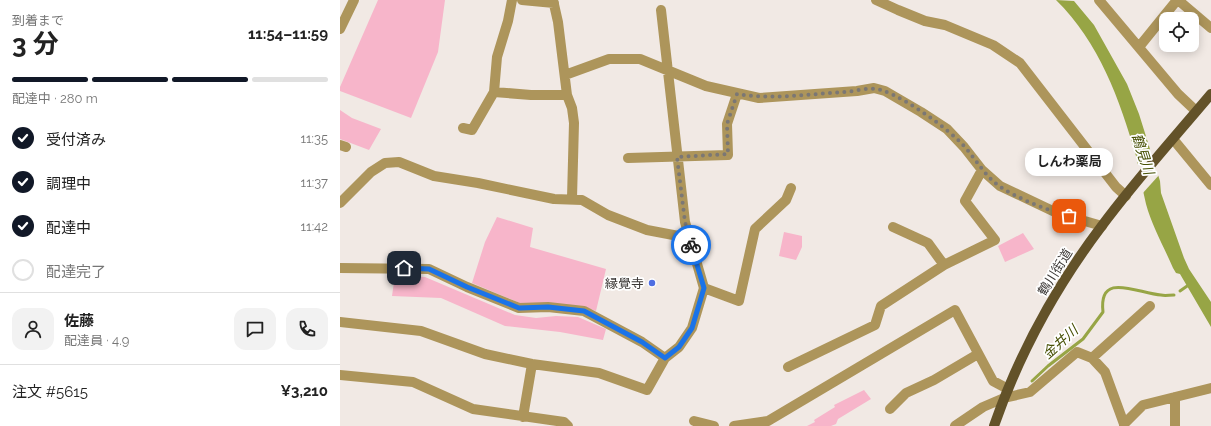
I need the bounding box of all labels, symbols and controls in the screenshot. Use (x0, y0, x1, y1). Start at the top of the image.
map controls (1159, 12, 1199, 52)
button: locate (1159, 12, 1199, 52)
text: 到着まで (12, 13, 64, 28)
text: 11:54–11:59 (248, 25, 328, 43)
text: 3 分 (12, 29, 59, 59)
text: 配達中 · 280 m (12, 91, 98, 106)
icon: check (12, 127, 34, 149)
text: 受付済み (46, 131, 106, 149)
text: 11:35 (300, 131, 328, 146)
water label: 鶴見川 (1129, 132, 1158, 178)
callout: しんわ薬局 (1025, 148, 1113, 176)
text: しんわ薬局 (1036, 154, 1102, 169)
icon: check (12, 171, 34, 193)
text: 調理中 (46, 175, 91, 193)
text: 11:37 (301, 175, 328, 190)
pin (1052, 199, 1086, 233)
icon: bag (1058, 205, 1080, 227)
icon: check (12, 215, 34, 237)
text: 配達中 (46, 219, 91, 237)
text: 11:42 (301, 219, 328, 234)
courier (671, 225, 711, 265)
icon: bike (680, 234, 702, 256)
street label: 鶴川街道 (1035, 246, 1075, 298)
pin (387, 251, 421, 285)
icon: home (393, 257, 415, 279)
text: 配達完了 (46, 263, 106, 281)
place label: 縁覺寺 (605, 276, 644, 291)
marker: 縁覺寺 (647, 278, 657, 288)
button: person (12, 308, 54, 350)
button: chat (234, 308, 276, 350)
button: phone (286, 308, 328, 350)
text: 佐藤 (64, 312, 94, 330)
water label: 金井川 (1039, 321, 1082, 362)
text: 配達員 · 4.9 (64, 333, 129, 348)
text: ¥3,210 (280, 382, 328, 400)
text: 注文 #5615 (12, 383, 88, 401)

